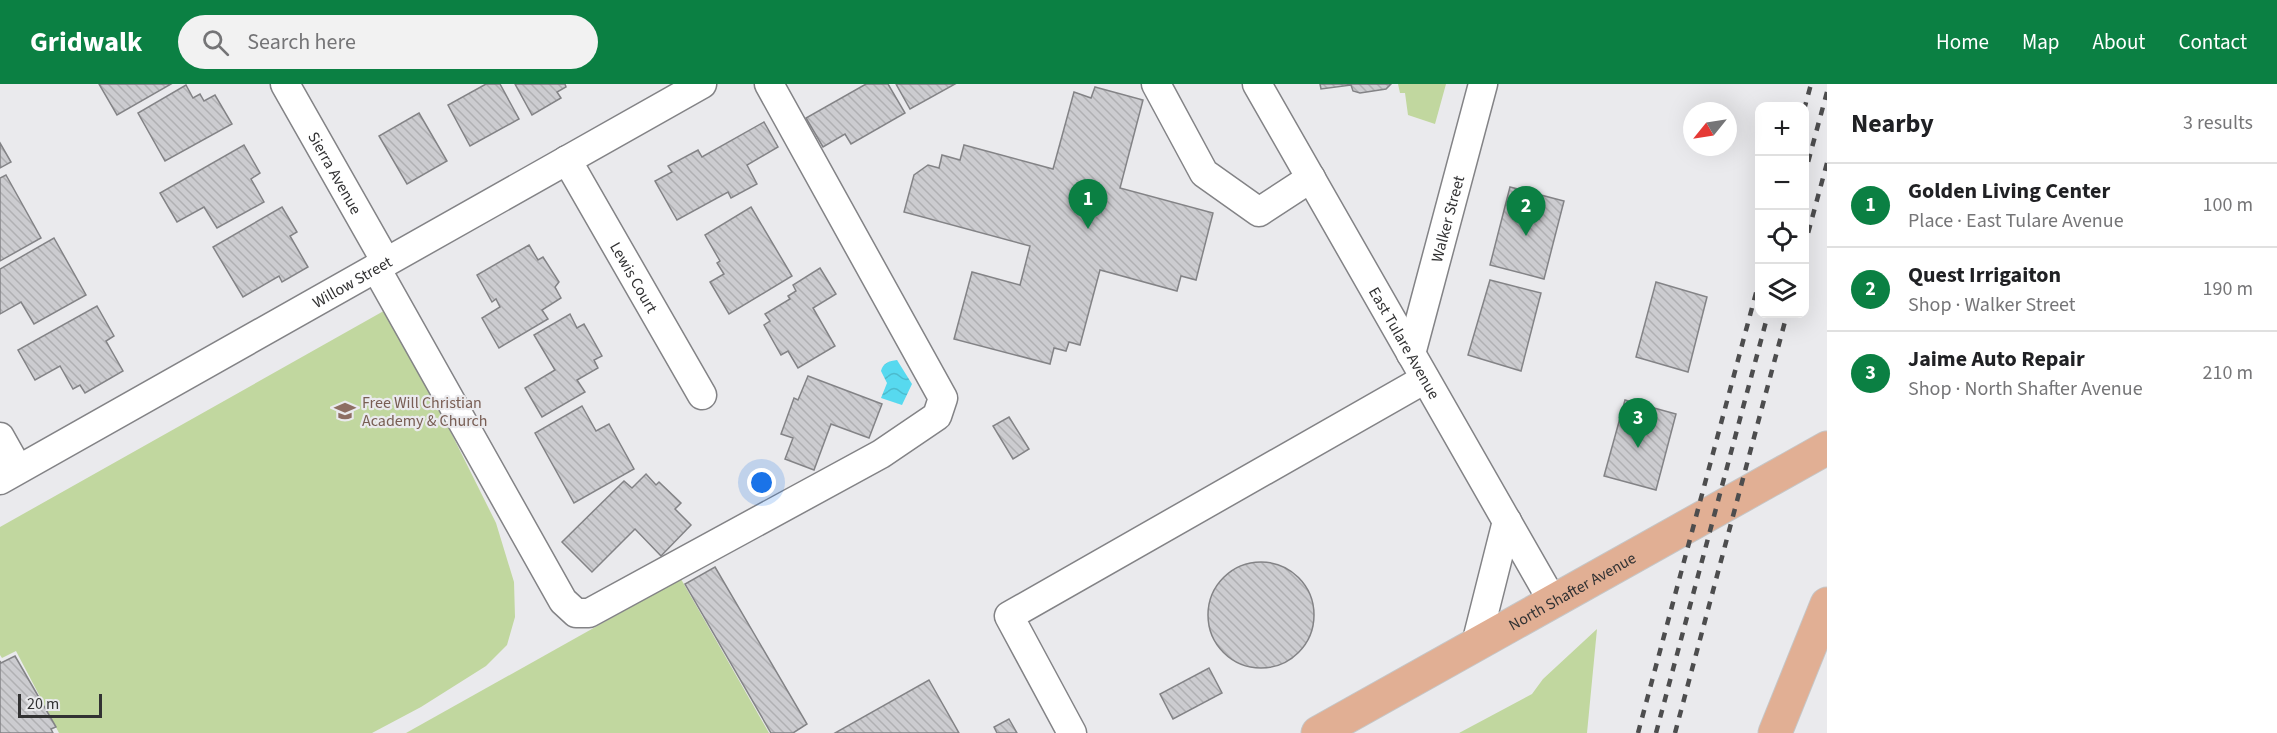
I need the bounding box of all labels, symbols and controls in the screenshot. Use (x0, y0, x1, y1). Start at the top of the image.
search box (178, 15, 598, 69)
text: Gridwalk (30, 22, 142, 62)
icon: search (199, 26, 232, 59)
text: Search here (247, 26, 356, 58)
text: Home (1936, 27, 1989, 57)
text: Map (2022, 27, 2060, 57)
text: About (2093, 27, 2145, 57)
text: Contact (2178, 27, 2247, 57)
north arrow (1683, 102, 1737, 156)
map controls (1755, 102, 1809, 318)
button: + (1755, 102, 1809, 156)
text: Nearby (1851, 105, 1934, 142)
text: 3 results (2183, 109, 2253, 137)
street label: Sierra Avenue (302, 128, 367, 219)
button: − (1755, 156, 1809, 210)
street label: Walker Street (1426, 173, 1470, 265)
text: Golden Living Center (1908, 175, 2110, 207)
pin: 1 (1068, 180, 1108, 229)
pin: 2 (1506, 186, 1546, 236)
text: 1 (1865, 191, 1876, 219)
text: 100 m (2203, 191, 2253, 219)
text: Place · East Tulare Avenue (1908, 207, 2124, 235)
button: locate (1755, 210, 1809, 264)
street label: Lewis Court (604, 238, 663, 318)
street label: Willow Street (309, 251, 397, 314)
text: Quest Irrigaiton (1908, 259, 2061, 291)
button: layers (1755, 264, 1809, 318)
text: 2 (1865, 275, 1876, 303)
text: 190 m (2203, 275, 2253, 303)
street label: East Tulare Avenue (1363, 283, 1445, 404)
text: Shop · Walker Street (1908, 291, 2076, 319)
text: Jaime Auto Repair (1908, 343, 2085, 375)
text: 3 (1865, 359, 1876, 387)
text: 210 m (2203, 359, 2253, 387)
text: Shop · North Shafter Avenue (1908, 375, 2143, 403)
place label: Free Will Christian Academy & Church (362, 392, 488, 432)
pin: 3 (1618, 398, 1658, 448)
school or university icon: Free Will Christian Academy & Church (333, 399, 357, 423)
your location (747, 468, 776, 497)
street label: North Shafter Avenue (1505, 547, 1640, 636)
scale bar (18, 691, 102, 718)
text: 20 m (27, 693, 59, 715)

